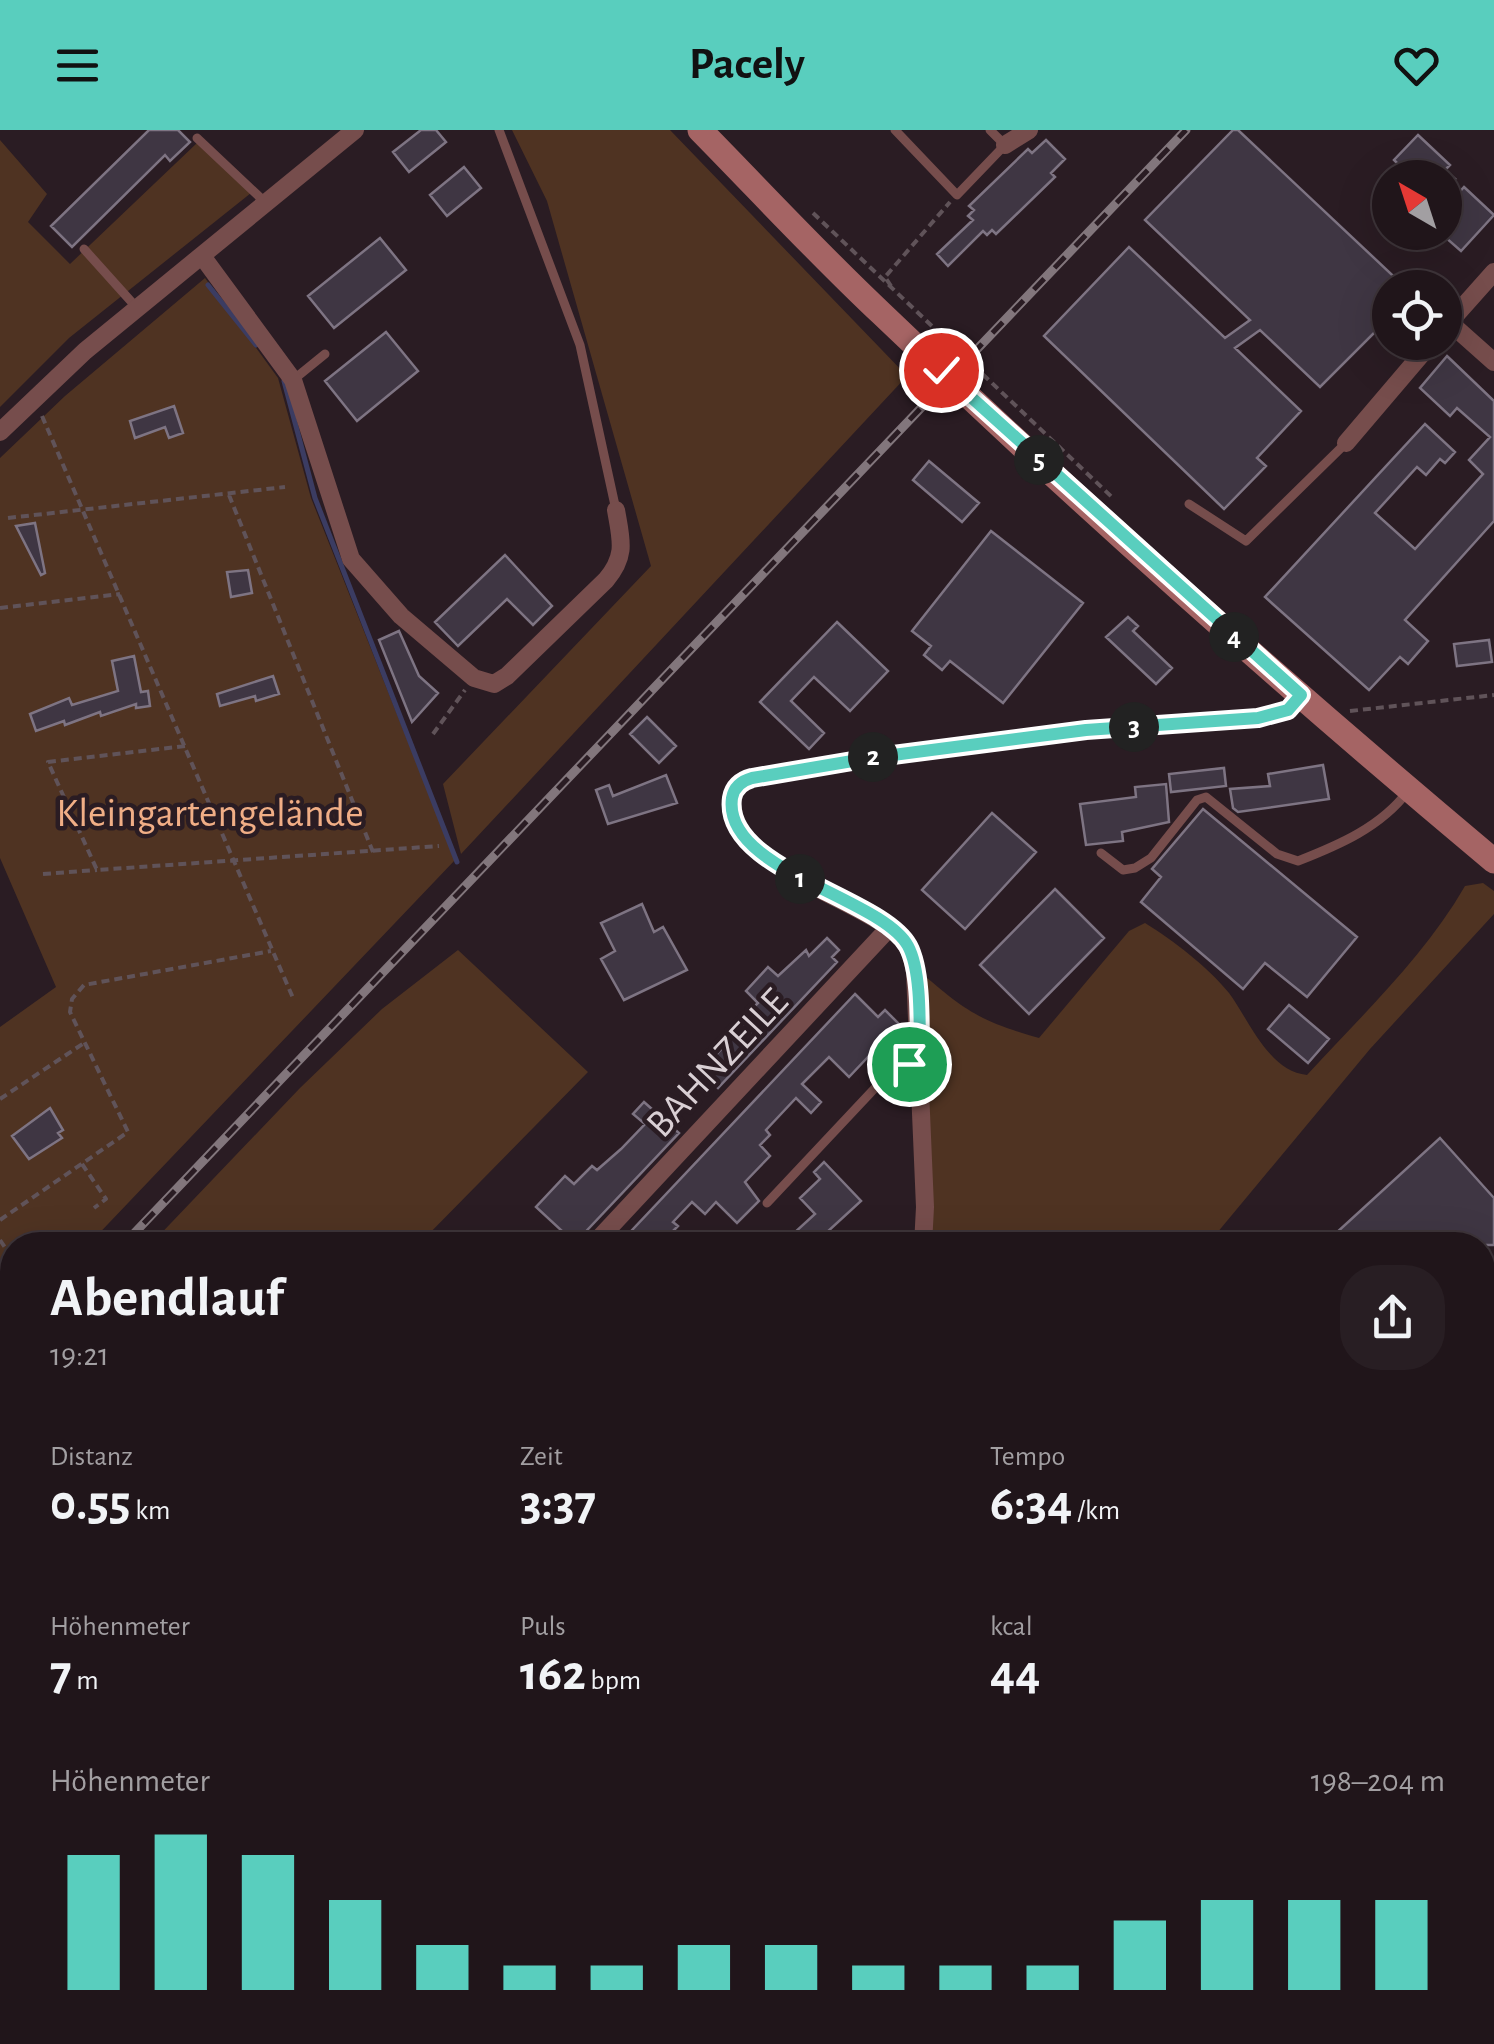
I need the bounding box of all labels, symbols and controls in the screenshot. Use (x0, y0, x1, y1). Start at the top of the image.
icon: menu (50, 38, 105, 93)
icon: heart (1389, 38, 1444, 93)
text: Pacely (689, 42, 805, 87)
north arrow (1372, 160, 1462, 250)
map controls (1372, 160, 1462, 360)
button: locate (1372, 270, 1462, 360)
pin (899, 328, 984, 413)
icon: check (914, 343, 969, 398)
pin: 5 (1014, 435, 1064, 485)
text: 5 (1033, 446, 1045, 474)
pin: 4 (1209, 612, 1259, 662)
text: 4 (1227, 623, 1241, 651)
pin: 3 (1109, 702, 1159, 752)
text: 3 (1128, 713, 1140, 741)
pin: 2 (848, 732, 898, 782)
text: 2 (866, 743, 880, 771)
park label: Kleingartengelände (56, 794, 364, 834)
pin: 1 (775, 854, 825, 904)
text: 1 (795, 865, 805, 893)
street label: BAHNZEILE (639, 982, 796, 1145)
pin (867, 1022, 952, 1107)
icon: arrive (882, 1037, 937, 1092)
button: share (1340, 1265, 1445, 1370)
text: Abendlauf (50, 1271, 283, 1326)
text: 19:21 (50, 1339, 109, 1371)
text: Distanz (50, 1443, 133, 1471)
text: Zeit (520, 1443, 563, 1471)
text: Tempo (990, 1443, 1065, 1471)
text: 0.55 (50, 1479, 131, 1529)
text: 3:37 (520, 1479, 596, 1529)
text: 6:34 (990, 1479, 1072, 1529)
text: km (131, 1497, 171, 1525)
text: /km (1072, 1497, 1120, 1525)
text: Höhenmeter (50, 1613, 190, 1641)
text: Puls (520, 1613, 566, 1641)
text: kcal (990, 1613, 1033, 1641)
text: 7 (50, 1649, 72, 1699)
text: 162 (520, 1649, 586, 1699)
text: 44 (990, 1649, 1040, 1699)
text: m (72, 1667, 99, 1695)
text: bpm (586, 1667, 641, 1695)
text: Höhenmeter (50, 1765, 210, 1797)
text: 198–204 m (1311, 1765, 1445, 1797)

